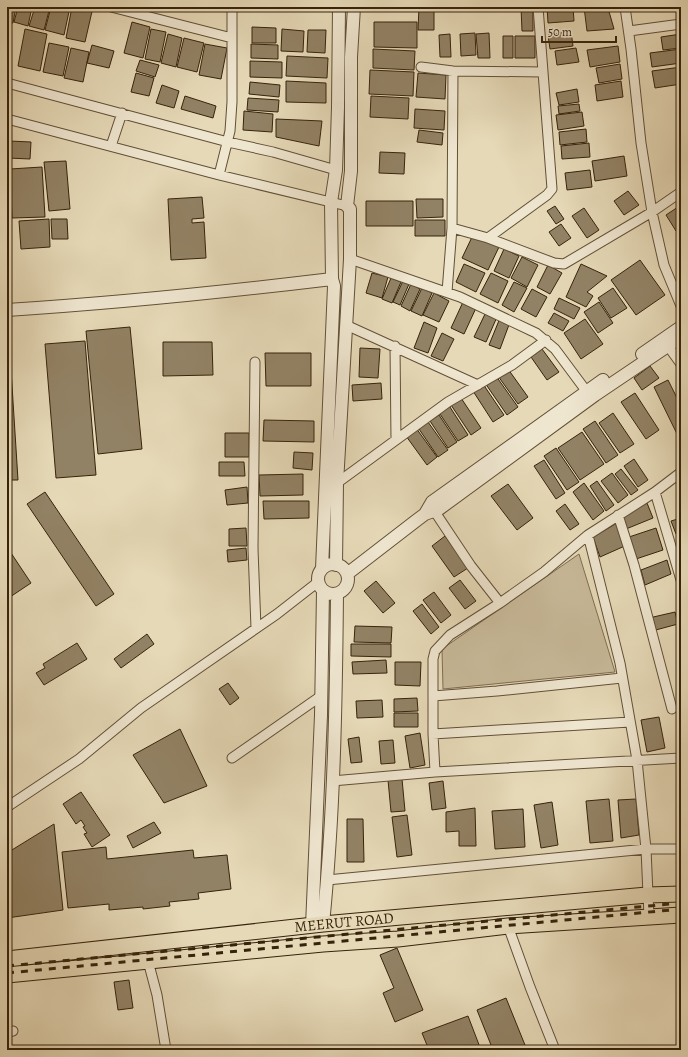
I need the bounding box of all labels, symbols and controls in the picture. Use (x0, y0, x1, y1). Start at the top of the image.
scale bar (542, 18, 616, 44)
text: 50 m (548, 24, 572, 40)
street label: MEERUT ROAD (293, 908, 394, 937)

